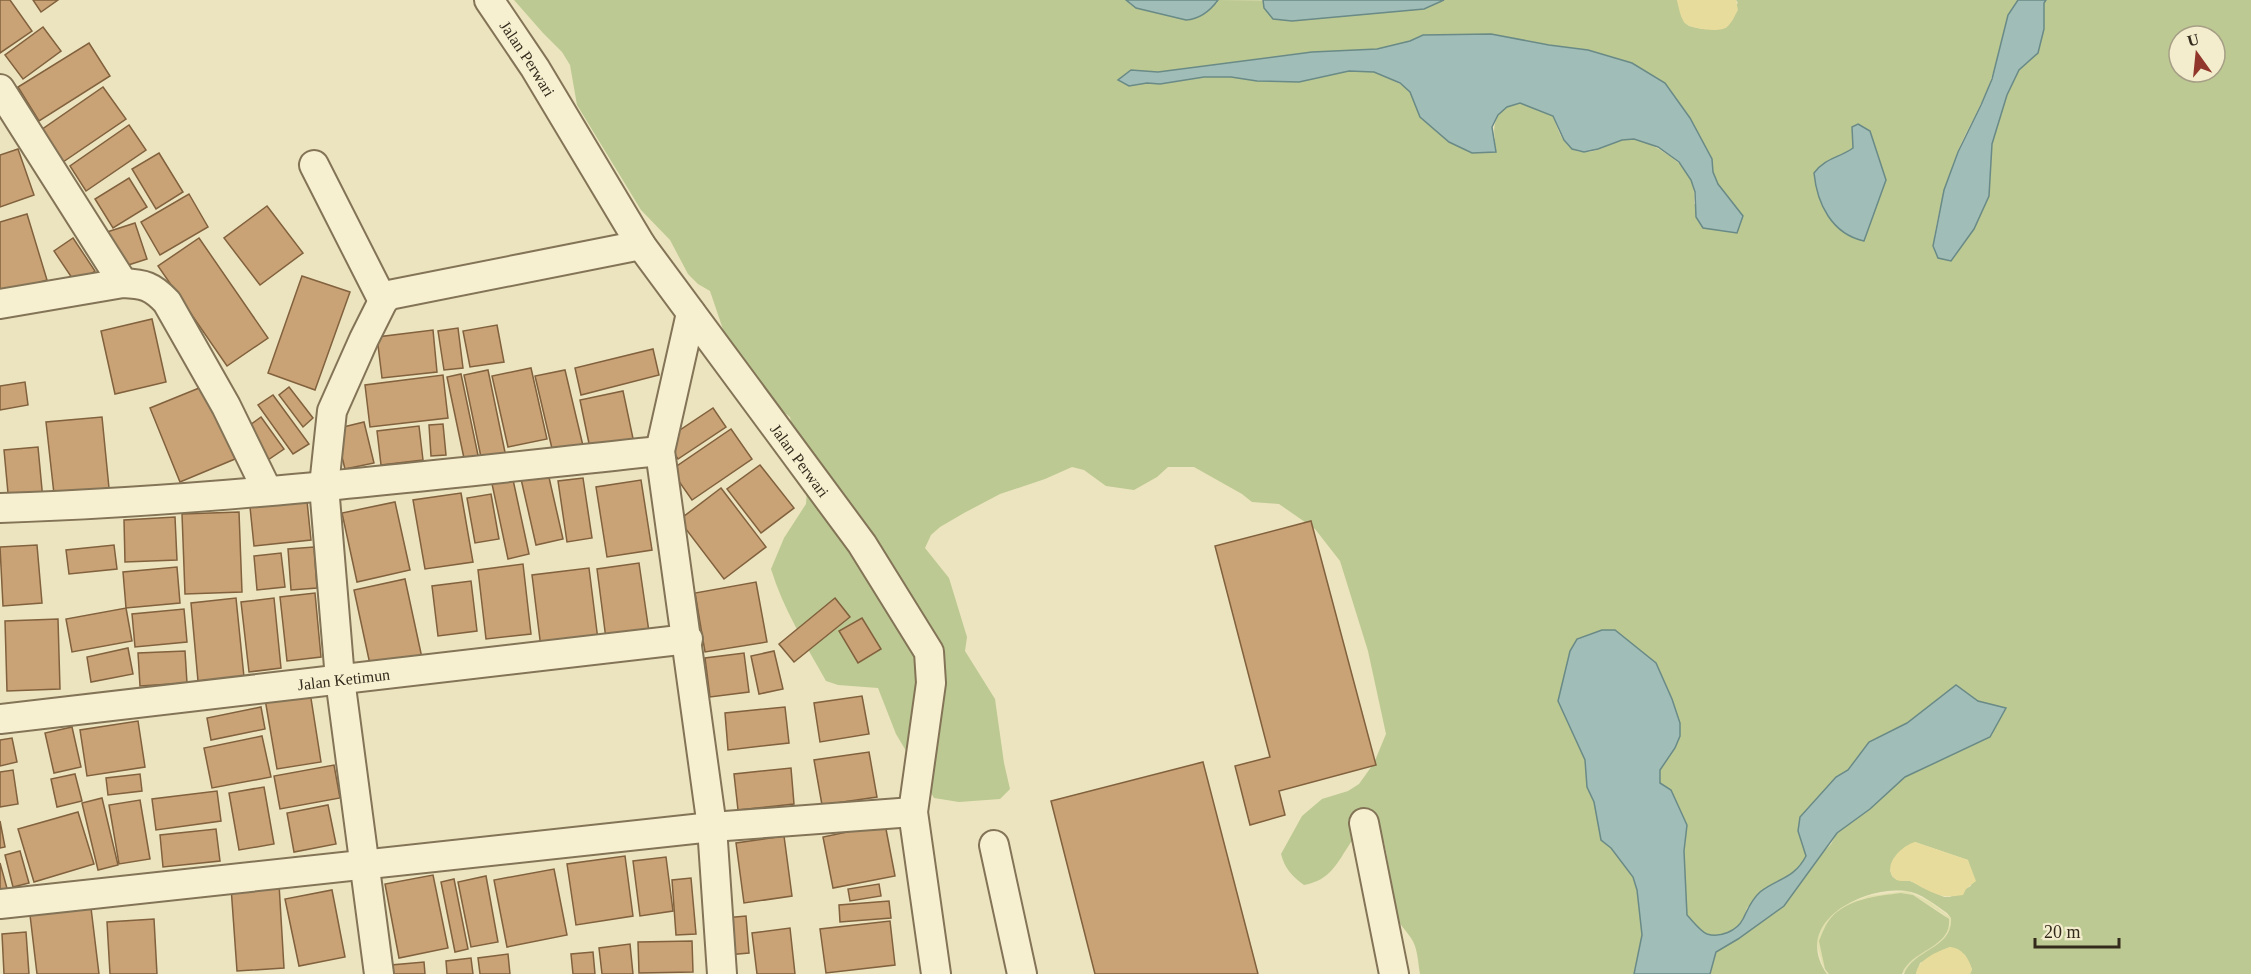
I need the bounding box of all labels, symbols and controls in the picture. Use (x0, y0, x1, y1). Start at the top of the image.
street label: Jalan Perwari (497, 17, 559, 100)
north arrow (2167, 24, 2227, 84)
text: U (2185, 30, 2201, 50)
street label: Jalan Perwari (767, 420, 833, 501)
street label: Jalan Ketimun (297, 665, 391, 693)
scale bar (2035, 911, 2119, 949)
text: 20 m (2044, 922, 2081, 942)

